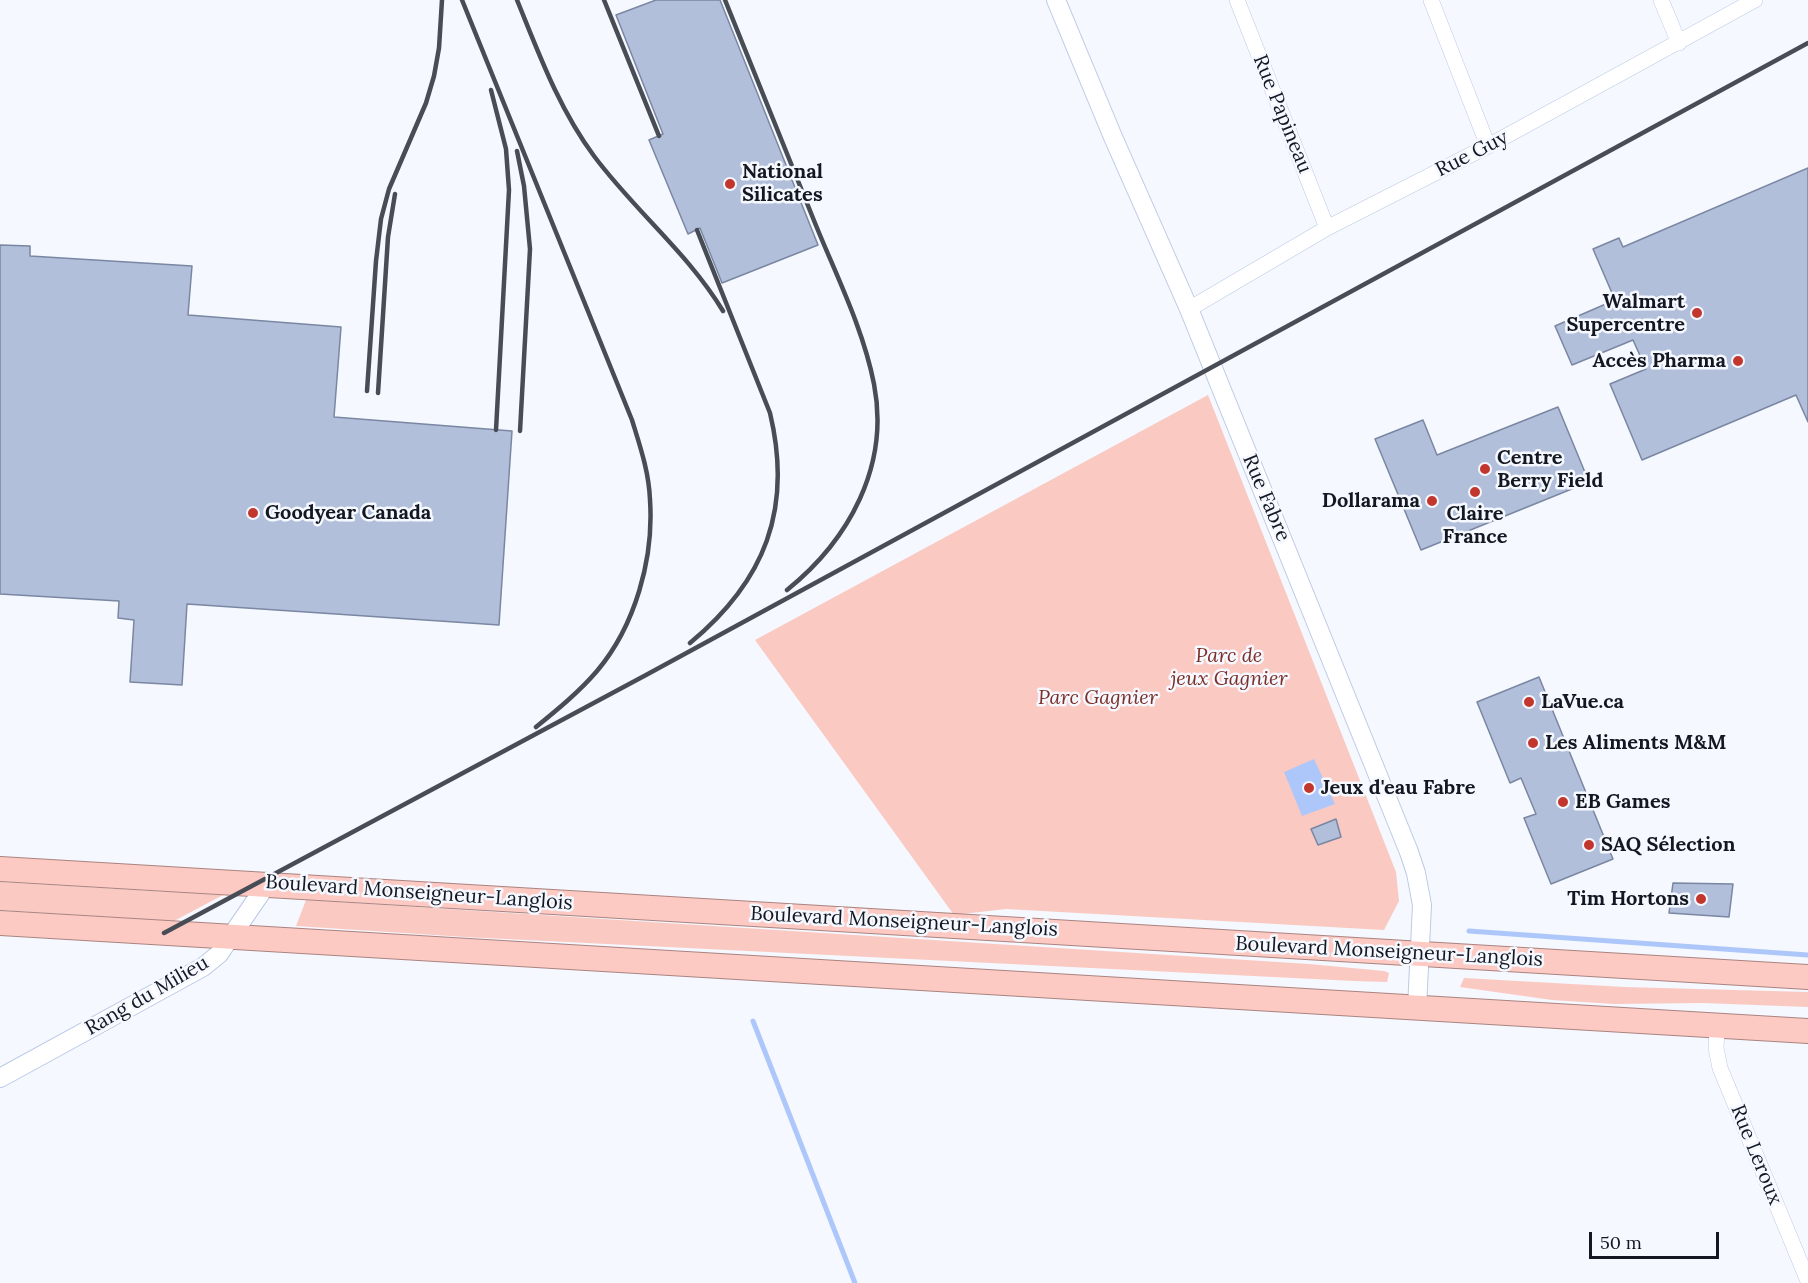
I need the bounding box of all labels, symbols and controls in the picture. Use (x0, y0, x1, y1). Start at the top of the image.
street label: Rue Papineau (1247, 51, 1317, 177)
street label: Rue Guy (1432, 126, 1512, 182)
place label: National Silicates (742, 160, 823, 207)
marker: National Silicates (723, 177, 737, 191)
place label: Walmart Supercentre (1566, 290, 1685, 337)
marker: Walmart Supercentre (1690, 306, 1704, 320)
place label: Accès Pharma (1592, 349, 1726, 373)
marker: Accès Pharma (1731, 354, 1745, 368)
place label: Centre Berry Field (1497, 446, 1603, 493)
street label: Rue Fabre (1237, 451, 1295, 545)
marker: Centre Berry Field (1478, 462, 1492, 476)
marker: Claire France (1468, 485, 1482, 499)
place label: Dollarama (1322, 489, 1420, 513)
marker: Dollarama (1425, 494, 1439, 508)
place label: Goodyear Canada (265, 501, 431, 525)
place label: Claire France (1443, 502, 1507, 549)
marker: Goodyear Canada (246, 506, 260, 520)
park label: Parc de jeux Gagnier (1170, 644, 1288, 691)
park label: Parc Gagnier (1038, 686, 1158, 710)
place label: LaVue.ca (1541, 690, 1624, 714)
marker: LaVue.ca (1522, 695, 1536, 709)
place label: Les Aliments M&M (1545, 731, 1726, 755)
marker: Les Aliments M&M (1526, 736, 1540, 750)
place label: Jeux d'eau Fabre (1321, 776, 1476, 800)
marker: Jeux d'eau Fabre (1302, 781, 1316, 795)
place label: EB Games (1575, 790, 1670, 814)
marker: EB Games (1556, 795, 1570, 809)
place label: SAQ Sélection (1601, 833, 1735, 857)
marker: SAQ Sélection (1582, 838, 1596, 852)
street label: Boulevard Monseigneur-Langlois (265, 870, 573, 916)
place label: Tim Hortons (1567, 887, 1689, 911)
marker: Tim Hortons (1694, 892, 1708, 906)
street label: Boulevard Monseigneur-Langlois (750, 902, 1058, 942)
street label: Boulevard Monseigneur-Langlois (1235, 932, 1543, 972)
street label: Rang du Milieu (81, 951, 213, 1041)
street label: Rue Leroux (1725, 1101, 1787, 1209)
scale bar (1592, 1220, 1722, 1258)
text: 50 m (1600, 1231, 1642, 1254)

